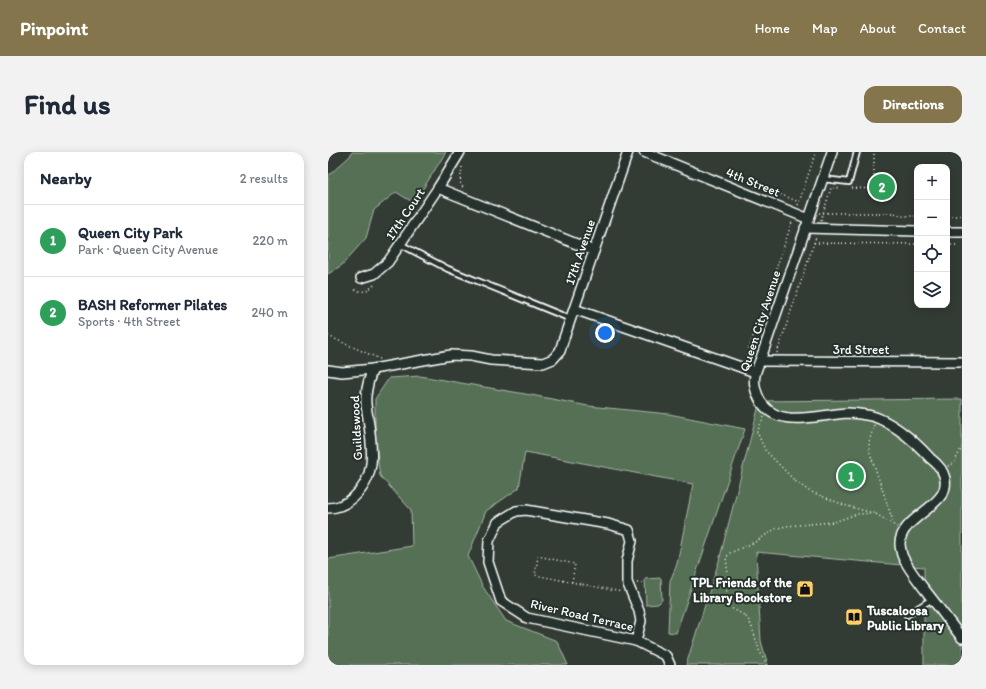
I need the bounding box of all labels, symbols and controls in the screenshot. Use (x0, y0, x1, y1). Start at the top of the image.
text: Pinpoint (20, 17, 88, 40)
text: Home (755, 20, 790, 37)
text: Map (812, 20, 838, 37)
text: About (860, 20, 896, 37)
text: Contact (918, 20, 966, 37)
button: Directions (864, 86, 962, 123)
text: Find us (24, 87, 111, 121)
street label: 4th Street (724, 164, 782, 200)
map controls (914, 164, 950, 308)
button: + (914, 164, 950, 200)
text: Nearby (40, 168, 92, 188)
text: 2 results (240, 171, 288, 186)
pin: 2 (869, 172, 895, 202)
street label: 17th Court (382, 185, 428, 243)
button: − (914, 200, 950, 236)
street label: 17th Avenue (562, 217, 598, 287)
text: Queen City Park (78, 224, 183, 242)
text: 1 (50, 233, 56, 248)
text: 220 m (252, 233, 288, 248)
button: locate (914, 236, 950, 272)
text: Park · Queen City Avenue (78, 242, 218, 257)
street label: Queen City Avenue (737, 268, 783, 374)
button: layers (914, 272, 950, 308)
text: BASH Reformer Pilates (78, 296, 227, 314)
text: 2 (50, 305, 56, 320)
text: 240 m (251, 305, 288, 320)
text: Sports · 4th Street (78, 314, 180, 329)
your location (595, 323, 615, 343)
street label: 3rd Street (833, 342, 889, 357)
street label: Guildswood (347, 395, 365, 461)
pin: 1 (838, 461, 864, 491)
place label: TPL Friends of the Library Bookstore (690, 575, 792, 606)
shop icon: TPL Friends of the Library Bookstore (795, 579, 815, 599)
street label: River Road Terrace (529, 596, 635, 634)
place label: Tuscaloosa Public Library (866, 603, 945, 634)
library icon: Tuscaloosa Public Library (844, 607, 864, 627)

